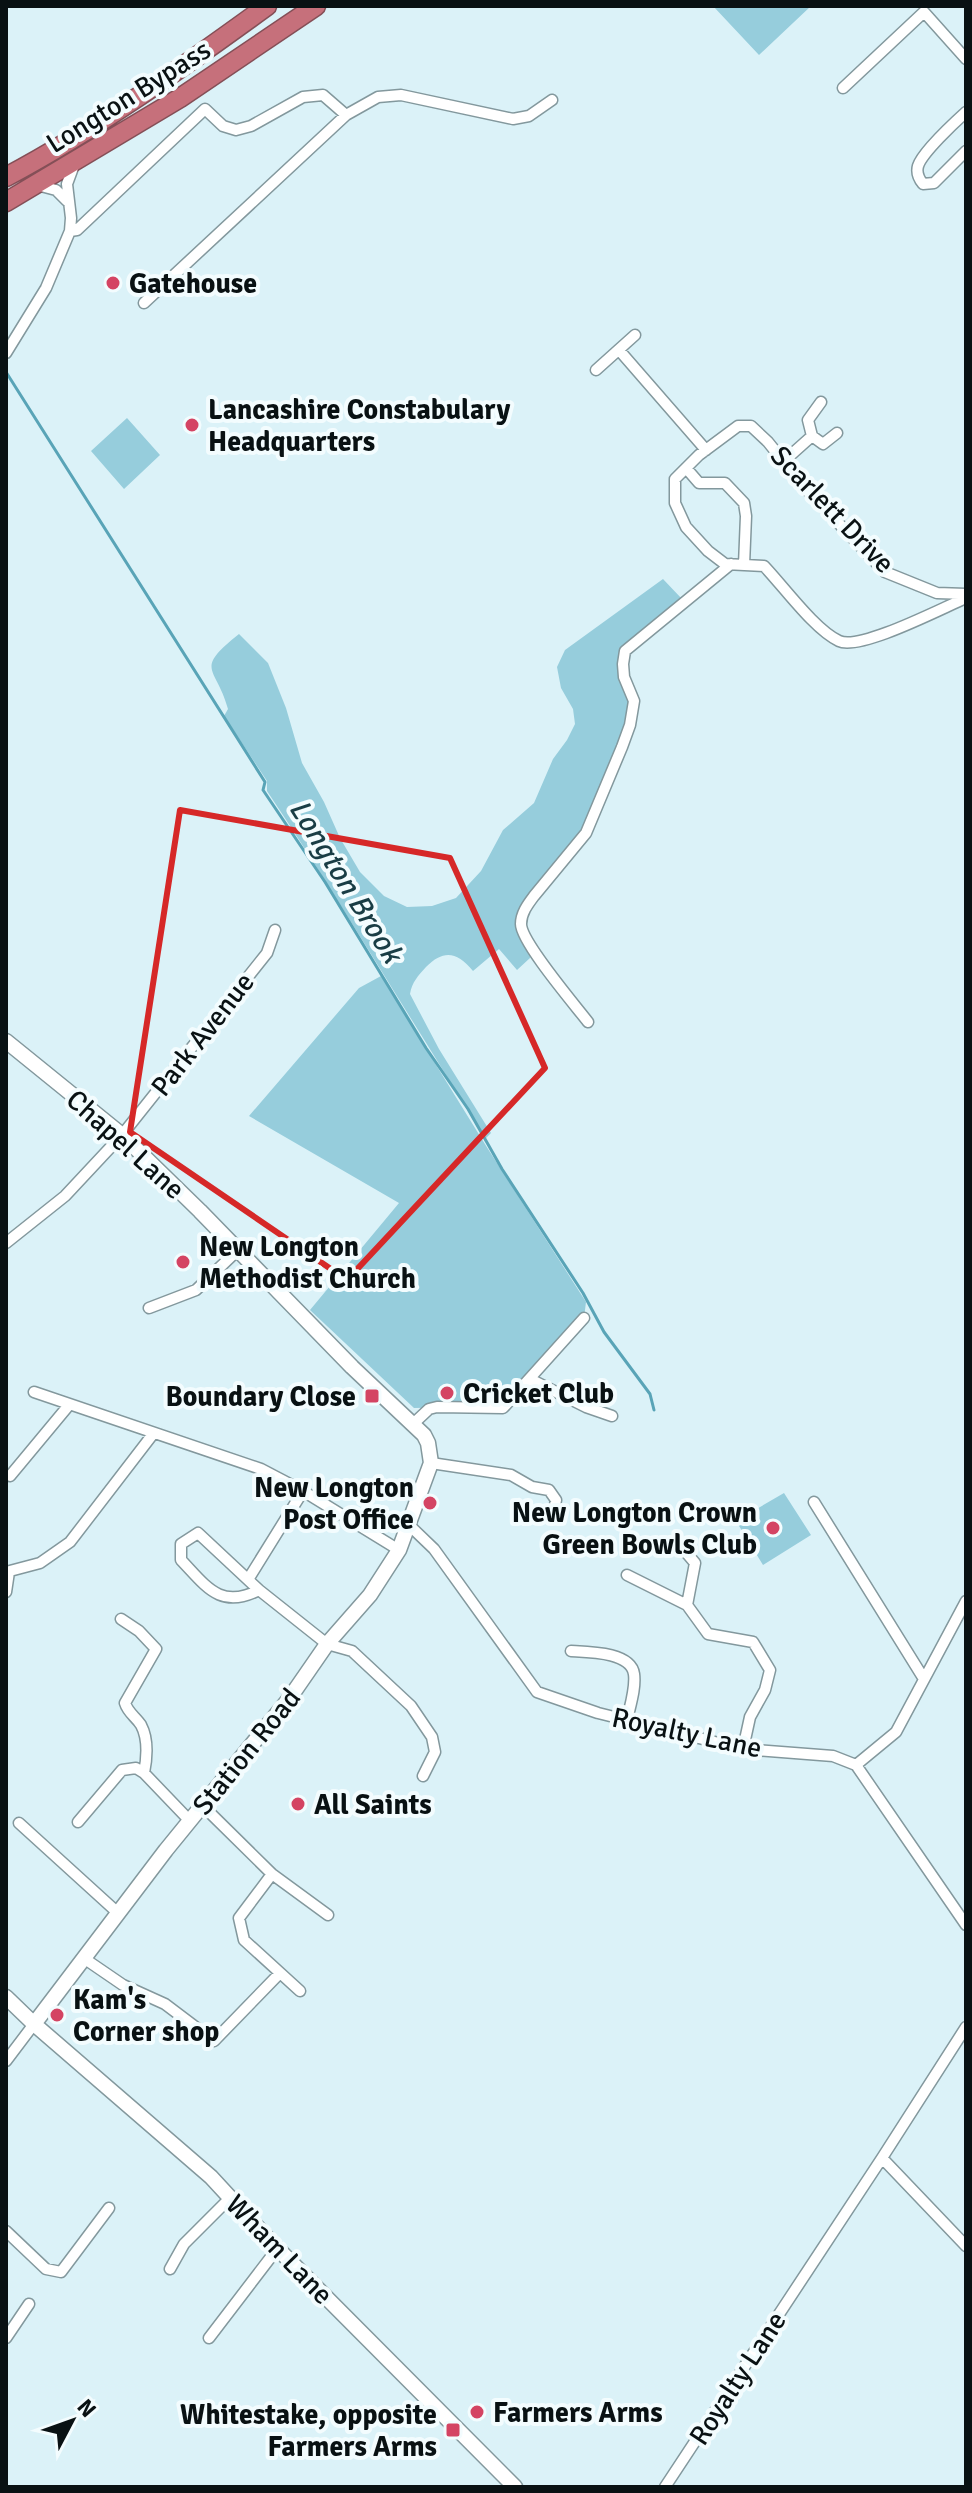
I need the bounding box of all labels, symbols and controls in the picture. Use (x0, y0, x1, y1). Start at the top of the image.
street label: Longton Bypass (40, 33, 217, 161)
place label: Gatehouse (129, 267, 257, 301)
marker: Gatehouse (104, 274, 122, 292)
place label: Lancashire Constabulary Headquarters (208, 393, 510, 459)
marker: Lancashire Constabulary Headquarters (183, 416, 201, 434)
street label: Scarlett Drive (763, 439, 901, 580)
water label: Longton Brook (281, 793, 412, 972)
street label: Park Avenue (144, 966, 262, 1103)
street label: Chapel Lane (59, 1083, 191, 1207)
place label: New Longton Methodist Church (199, 1230, 416, 1296)
marker: New Longton Methodist Church (174, 1253, 192, 1271)
place label: Cricket Club (463, 1377, 614, 1411)
place label: Boundary Close (165, 1380, 356, 1414)
marker: Cricket Club (438, 1384, 456, 1402)
marker: Boundary Close (363, 1387, 381, 1405)
place label: New Longton Post Office (254, 1471, 414, 1537)
marker: New Longton Post Office (421, 1494, 439, 1512)
place label: New Longton Crown Green Bowls Club (512, 1496, 757, 1562)
marker: New Longton Crown Green Bowls Club (764, 1519, 782, 1537)
street label: Station Road (185, 1682, 308, 1822)
street label: Royalty Lane (609, 1701, 765, 1765)
place label: All Saints (314, 1788, 432, 1822)
marker: All Saints (289, 1795, 307, 1813)
place label: Kam's Corner shop (73, 1983, 219, 2049)
marker: Kam's Corner shop (48, 2006, 66, 2024)
street label: Wham Lane (219, 2188, 340, 2312)
street label: Royalty Lane (682, 2305, 794, 2452)
north arrow (32, 2381, 112, 2461)
text: N (72, 2394, 102, 2423)
place label: Farmers Arms (493, 2396, 663, 2430)
place label: Whitestake, opposite Farmers Arms (180, 2398, 437, 2464)
marker: Farmers Arms (468, 2403, 486, 2421)
marker: Whitestake, opposite Farmers Arms (444, 2421, 462, 2439)

